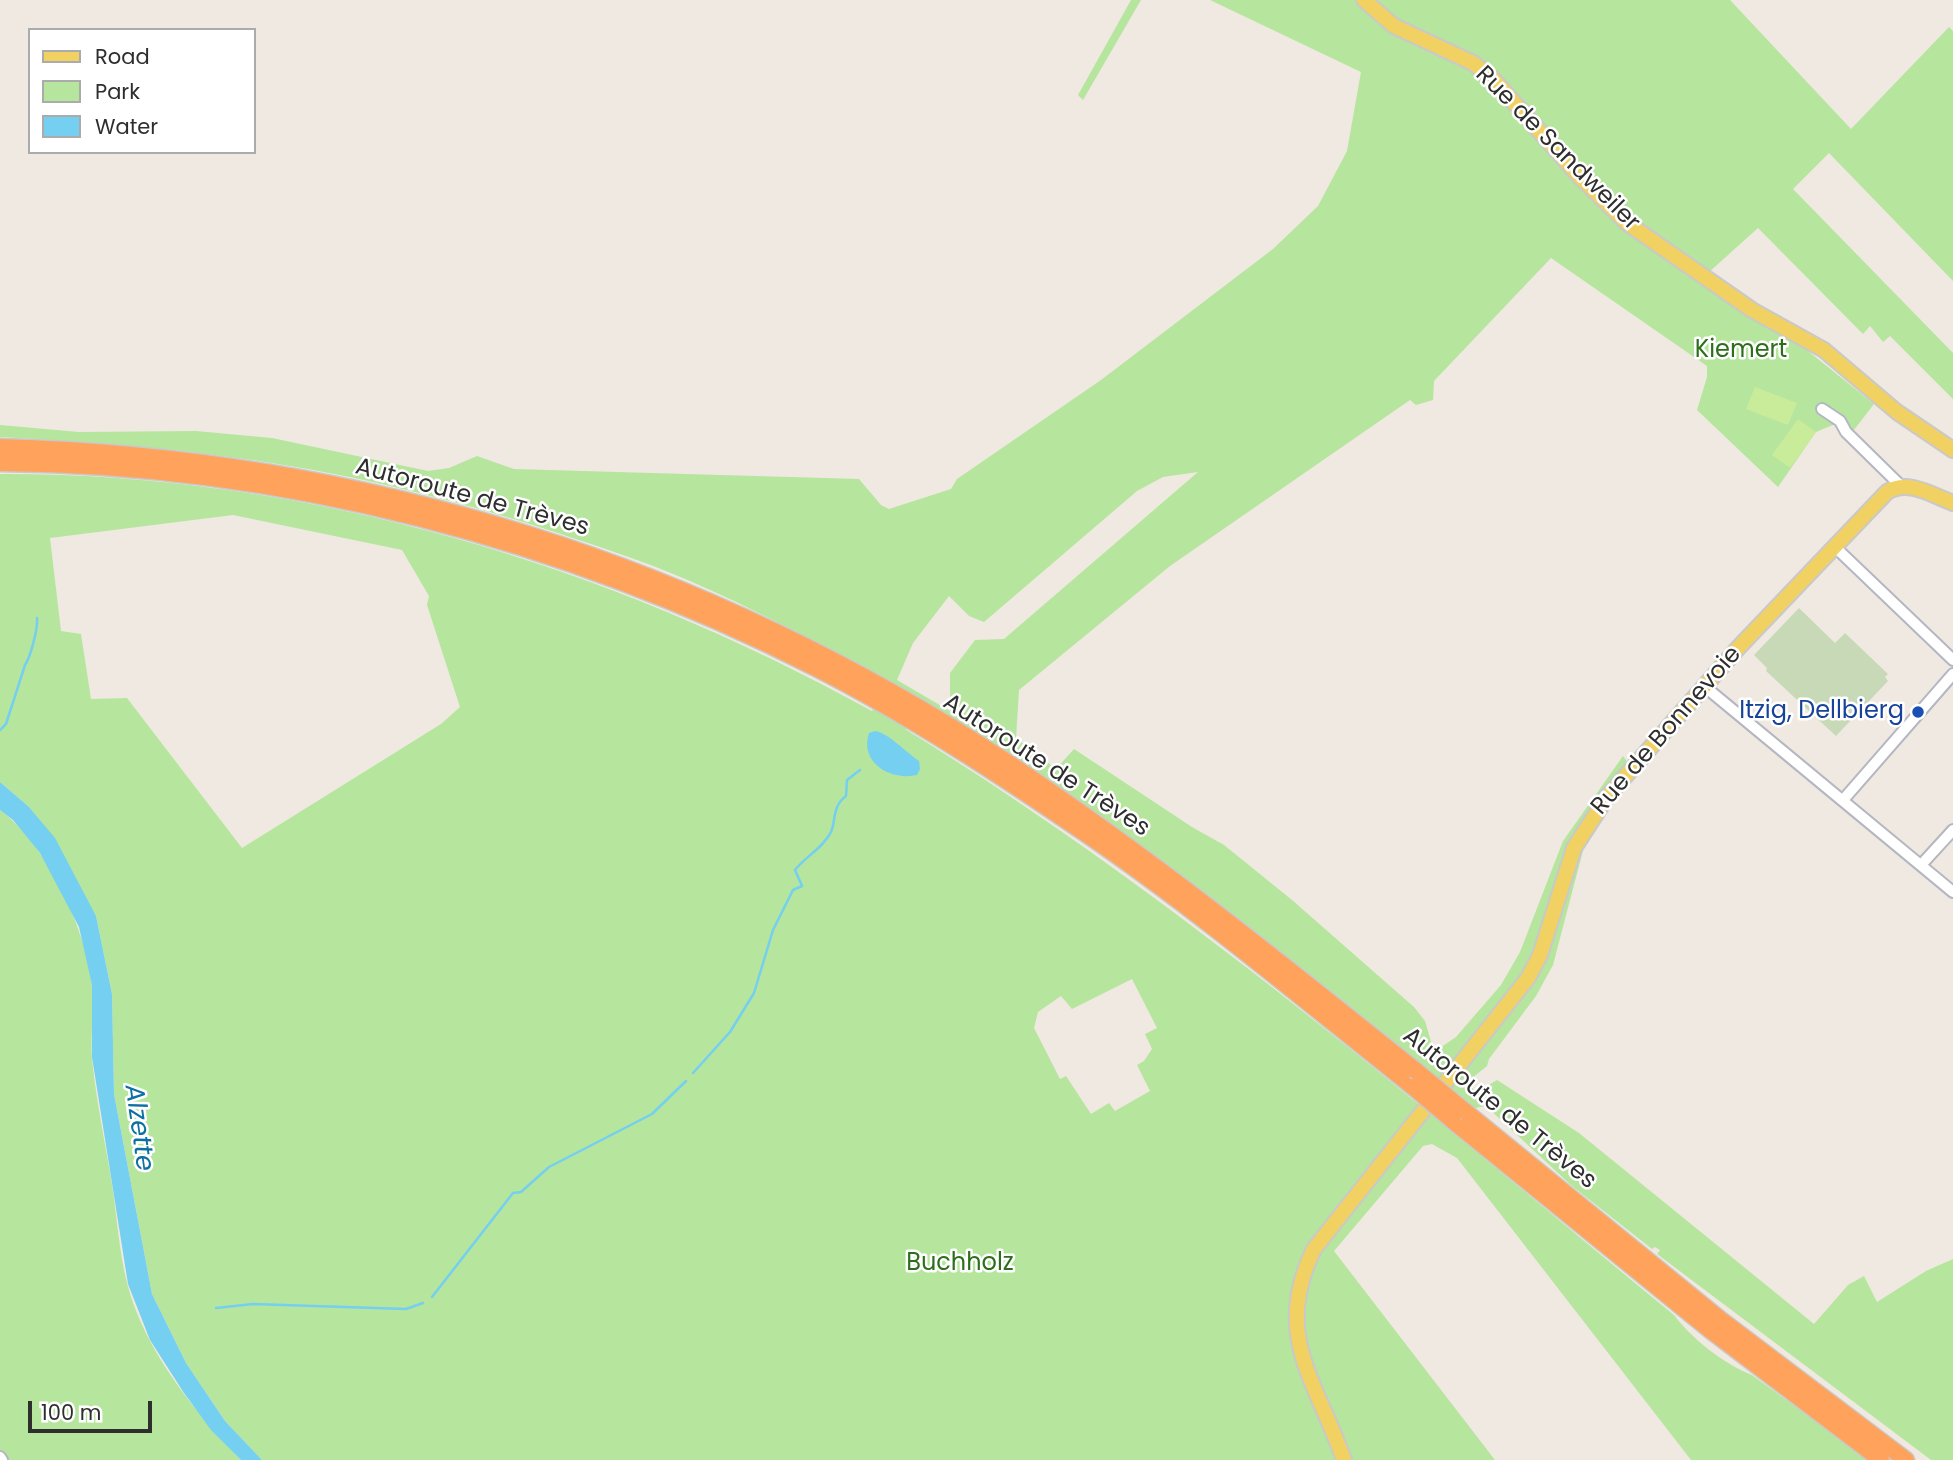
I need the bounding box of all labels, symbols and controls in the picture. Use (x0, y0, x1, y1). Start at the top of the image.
legend (28, 28, 256, 154)
text: Road (95, 42, 150, 71)
street label: Rue de Sandweiler (1469, 61, 1645, 237)
text: Park (95, 77, 140, 106)
text: Water (95, 112, 158, 141)
park label: Kiemert (1695, 337, 1787, 365)
street label: Autoroute de Trèves (352, 453, 592, 543)
street label: Rue de Bonnevoie (1586, 641, 1748, 821)
street label: Autoroute de Trèves (937, 688, 1155, 844)
place label: Itzig, Dellbierg (1739, 698, 1904, 726)
marker: Itzig, Dellbierg (1910, 704, 1926, 720)
street label: Autoroute de Trèves (1396, 1022, 1602, 1196)
water label: Alzette (117, 1083, 159, 1173)
park label: Buchholz (906, 1250, 1014, 1278)
scale bar (32, 1386, 156, 1430)
text: 100 m (41, 1398, 101, 1427)

